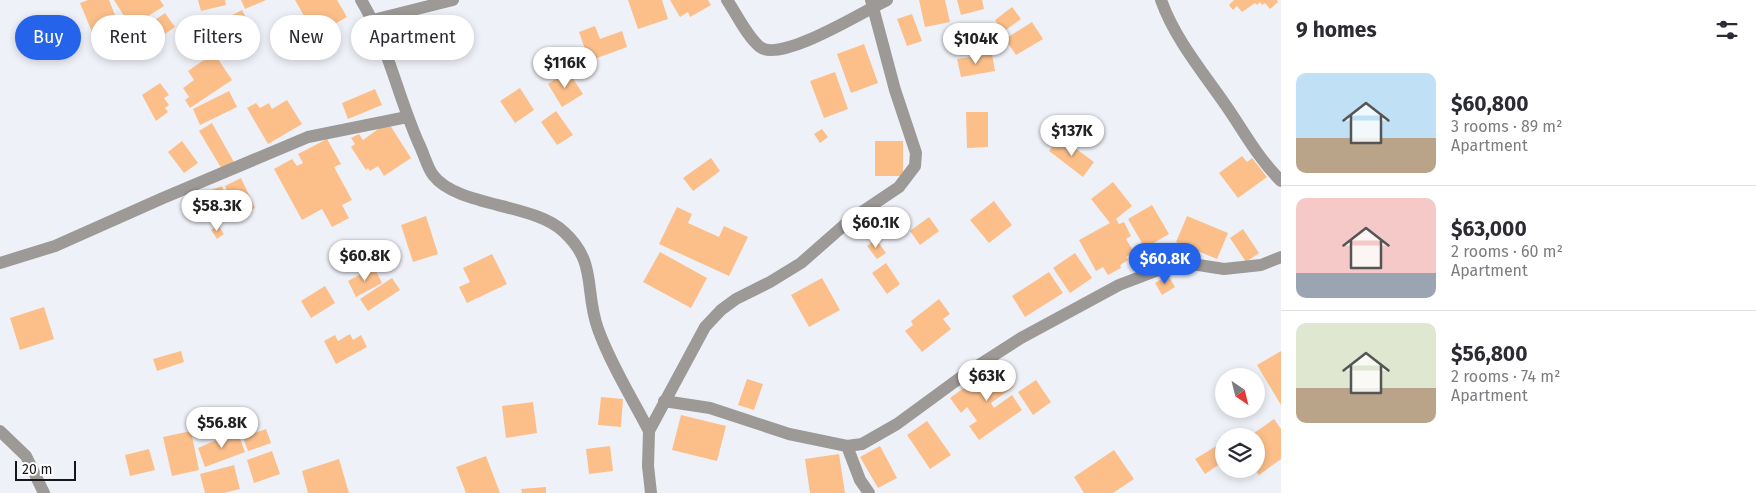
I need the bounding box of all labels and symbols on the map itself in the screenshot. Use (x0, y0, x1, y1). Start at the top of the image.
pin: $104K (941, 22, 1011, 65)
pin: $116K (530, 46, 600, 89)
pin: $137K (1037, 114, 1107, 157)
pin: $58.3K (176, 190, 258, 232)
pin: $60.1K (835, 206, 917, 249)
pin: $60.8K (324, 240, 406, 282)
pin: $60.8K (1124, 242, 1206, 285)
pin: $63K (957, 360, 1017, 402)
north arrow (1215, 368, 1265, 418)
pin: $56.8K (181, 406, 263, 449)
scale bar (15, 458, 76, 481)

